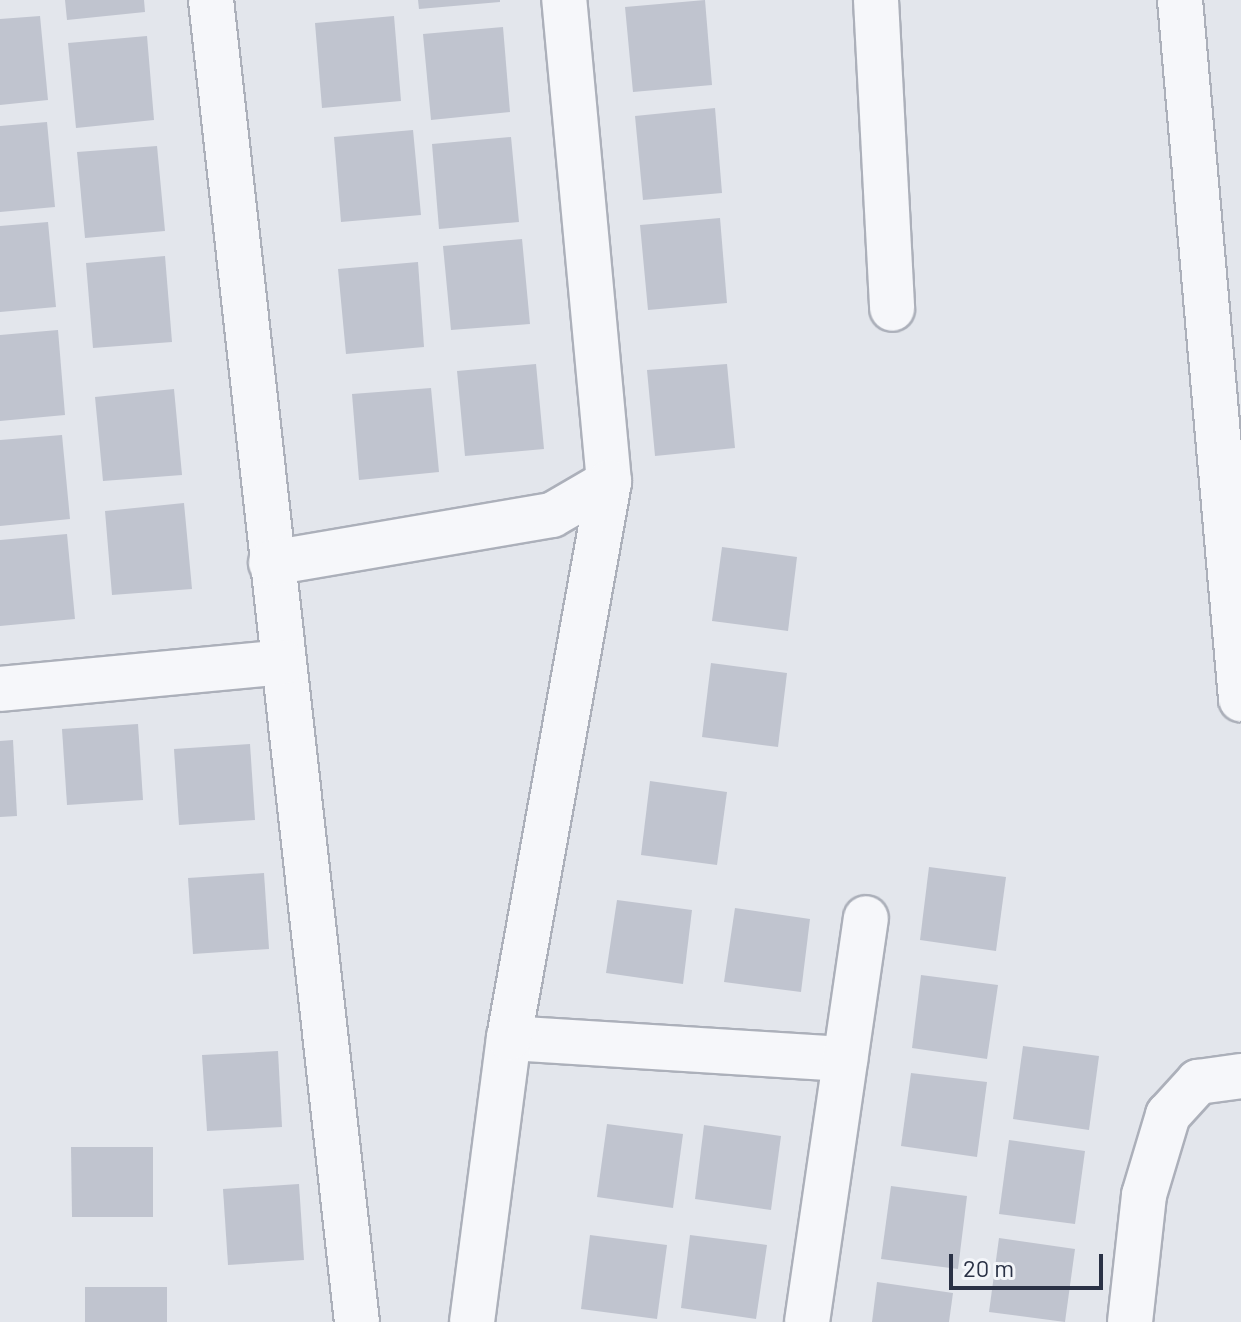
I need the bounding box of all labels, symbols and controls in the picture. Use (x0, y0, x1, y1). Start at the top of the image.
scale bar (953, 1238, 1107, 1288)
text: 20 m (963, 1253, 1014, 1282)

